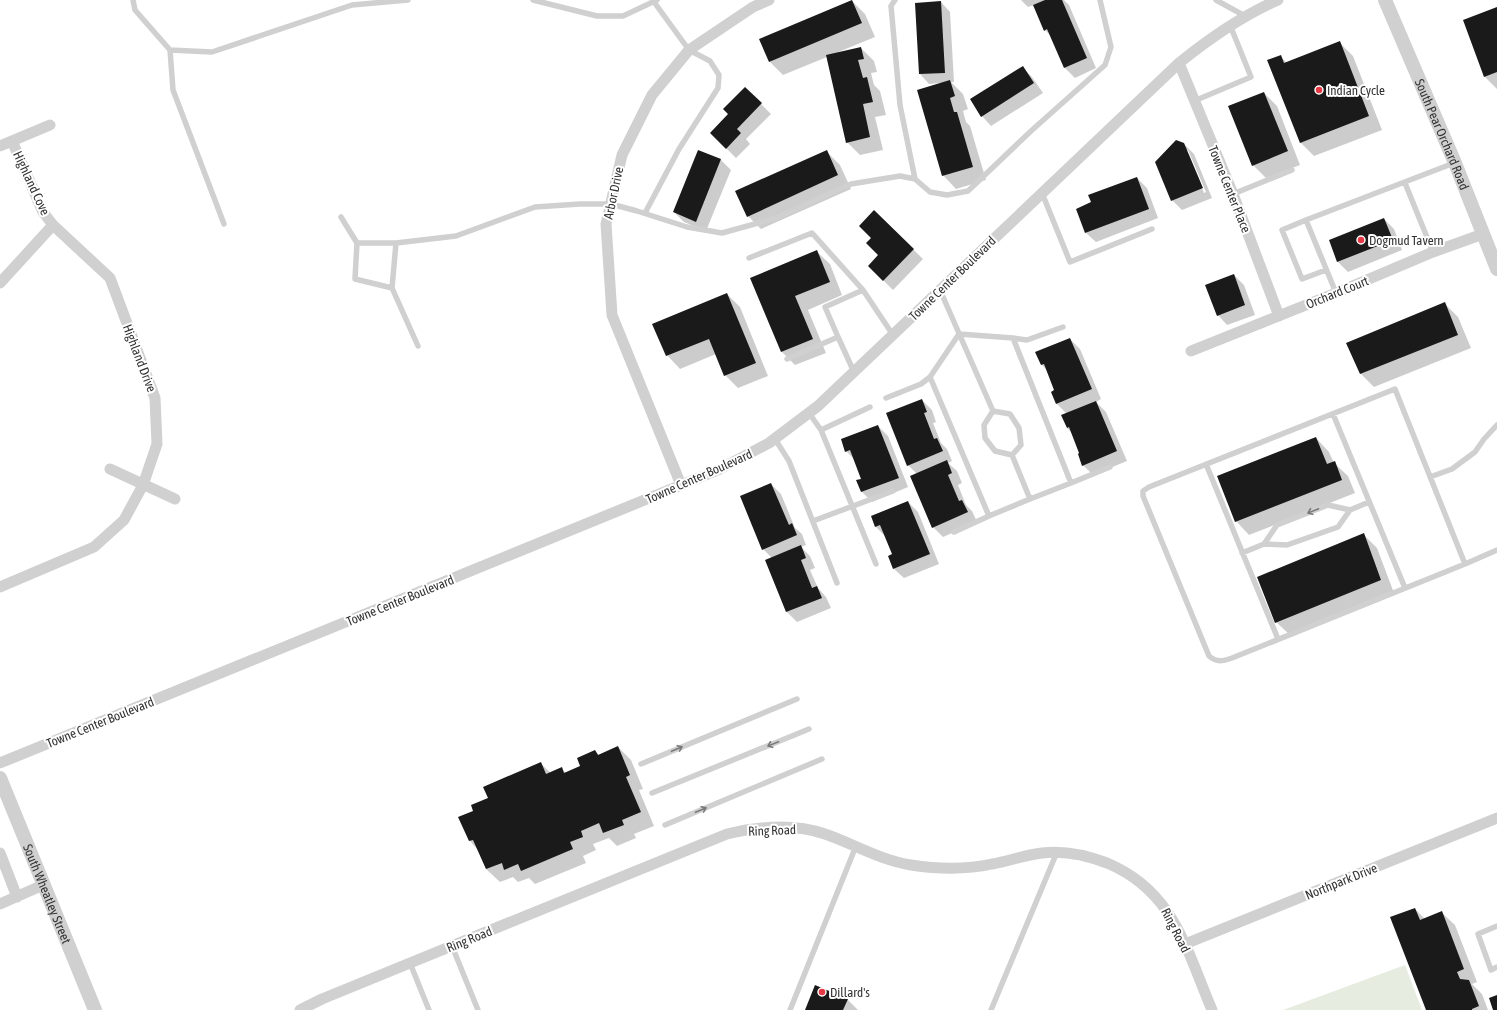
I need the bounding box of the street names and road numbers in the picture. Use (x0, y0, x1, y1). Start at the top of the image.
street label: South Pear Orchard Road (1412, 77, 1472, 192)
street label: Towne Center Place (1205, 144, 1254, 235)
street label: Highland Cove (10, 149, 53, 218)
street label: Arbor Drive (601, 165, 626, 221)
street label: Towne Center Boulevard (906, 233, 999, 324)
street label: Orchard Court (1304, 273, 1371, 312)
street label: Highland Drive (120, 322, 159, 394)
street label: Towne Center Boulevard (644, 446, 755, 507)
street label: Towne Center Boulevard (344, 572, 456, 629)
street label: Towne Center Boulevard (44, 694, 156, 751)
street label: Ring Road (748, 822, 796, 839)
street label: South Wheatley Street (20, 842, 74, 946)
street label: Northpark Drive (1303, 860, 1379, 903)
street label: Ring Road (1158, 905, 1193, 955)
street label: Ring Road (444, 924, 494, 955)

